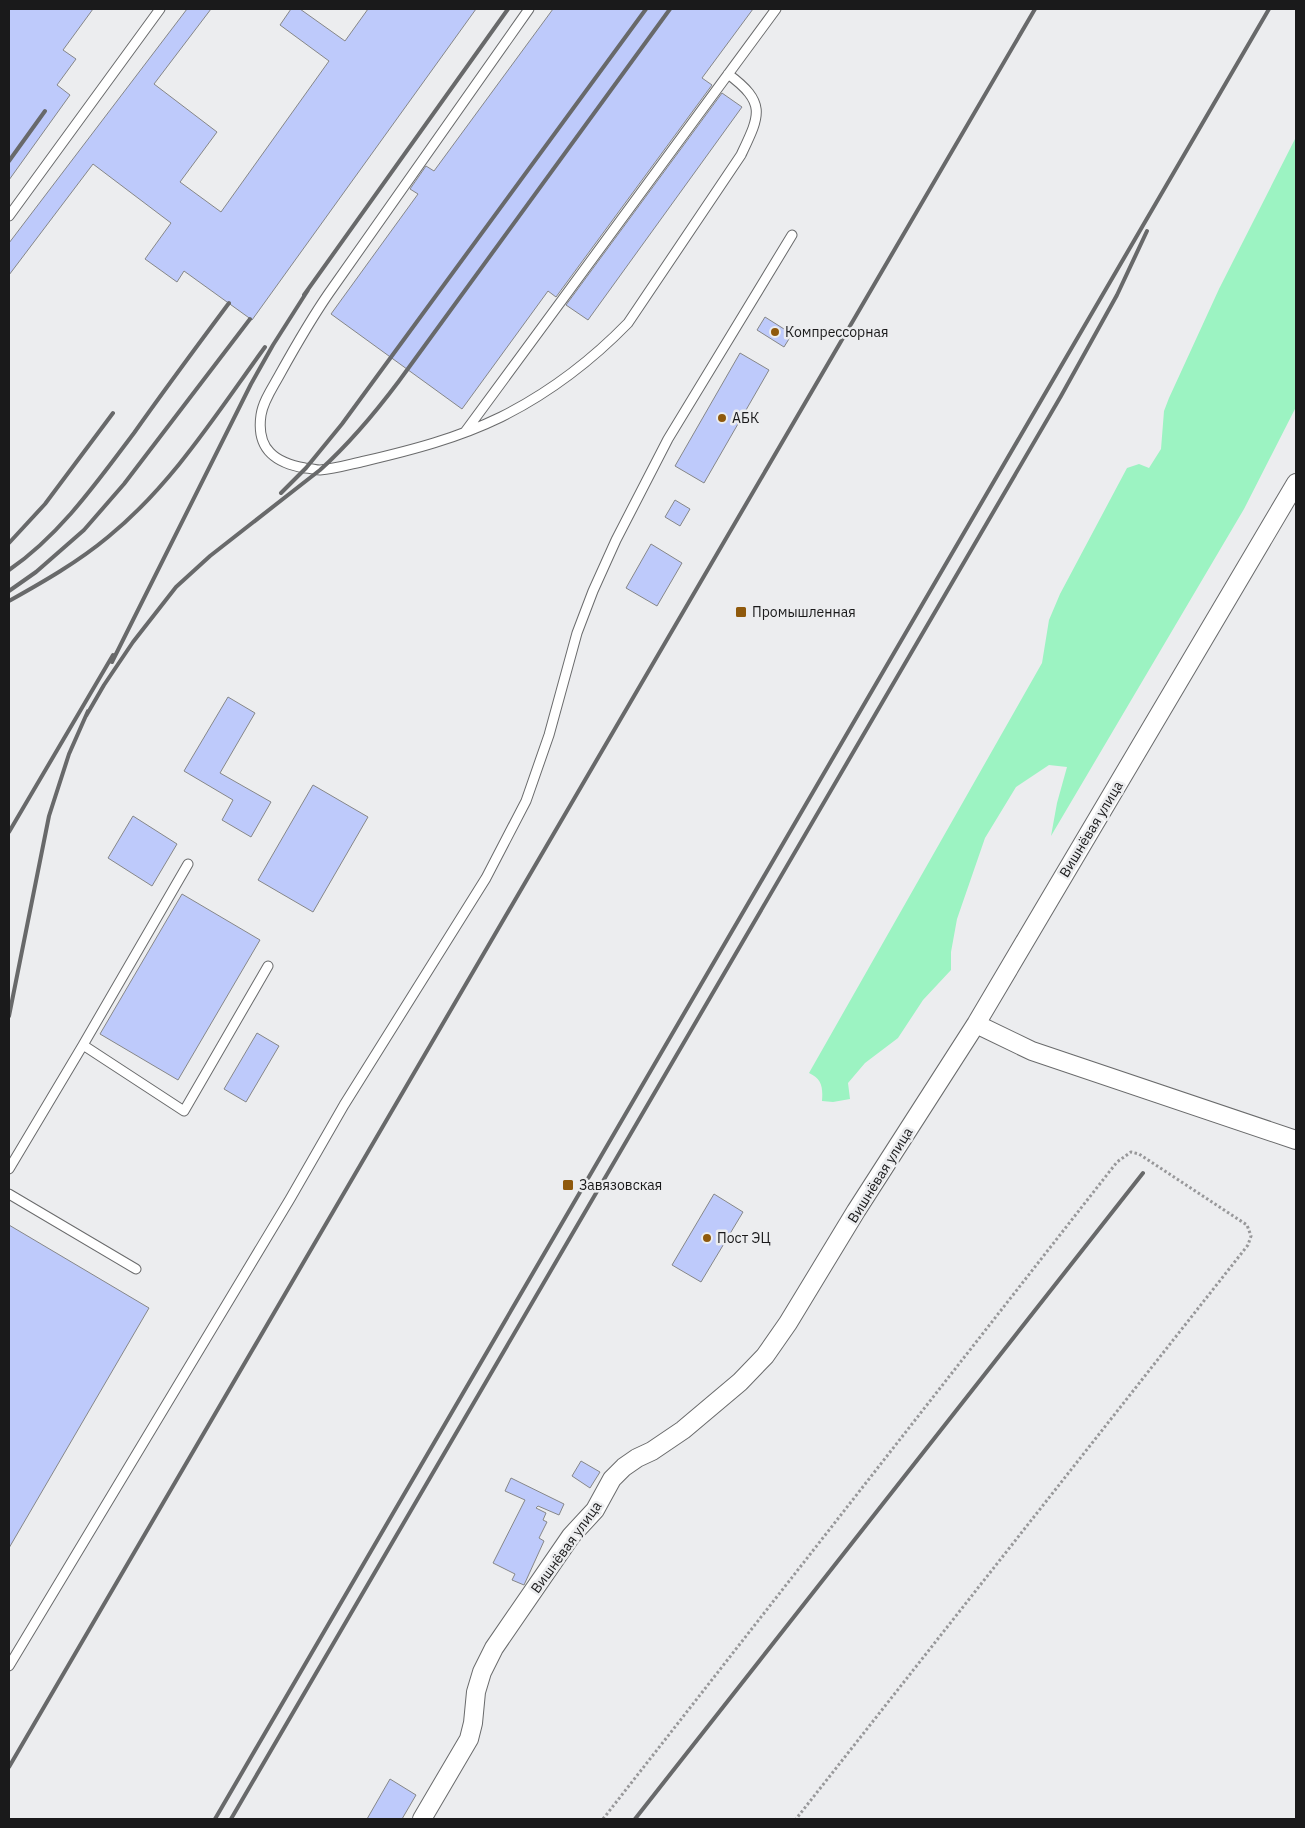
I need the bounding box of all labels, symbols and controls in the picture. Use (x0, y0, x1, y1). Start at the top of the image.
place label: Компрессорная (785, 323, 888, 341)
marker: Компрессорная (769, 326, 781, 338)
place label: АБК (732, 409, 759, 427)
marker: АБК (716, 412, 728, 424)
place label: Промышленная (752, 603, 856, 621)
marker: Промышленная (734, 605, 748, 619)
street label: Вишнёвая улица (1055, 777, 1127, 880)
street label: Вишнёвая улица (843, 1123, 917, 1226)
place label: Завязовская (579, 1176, 662, 1194)
marker: Завязовская (561, 1178, 575, 1192)
place label: Пост ЭЦ (717, 1229, 771, 1247)
marker: Пост ЭЦ (701, 1232, 713, 1244)
street label: Вишнёвая улица (527, 1497, 606, 1596)

